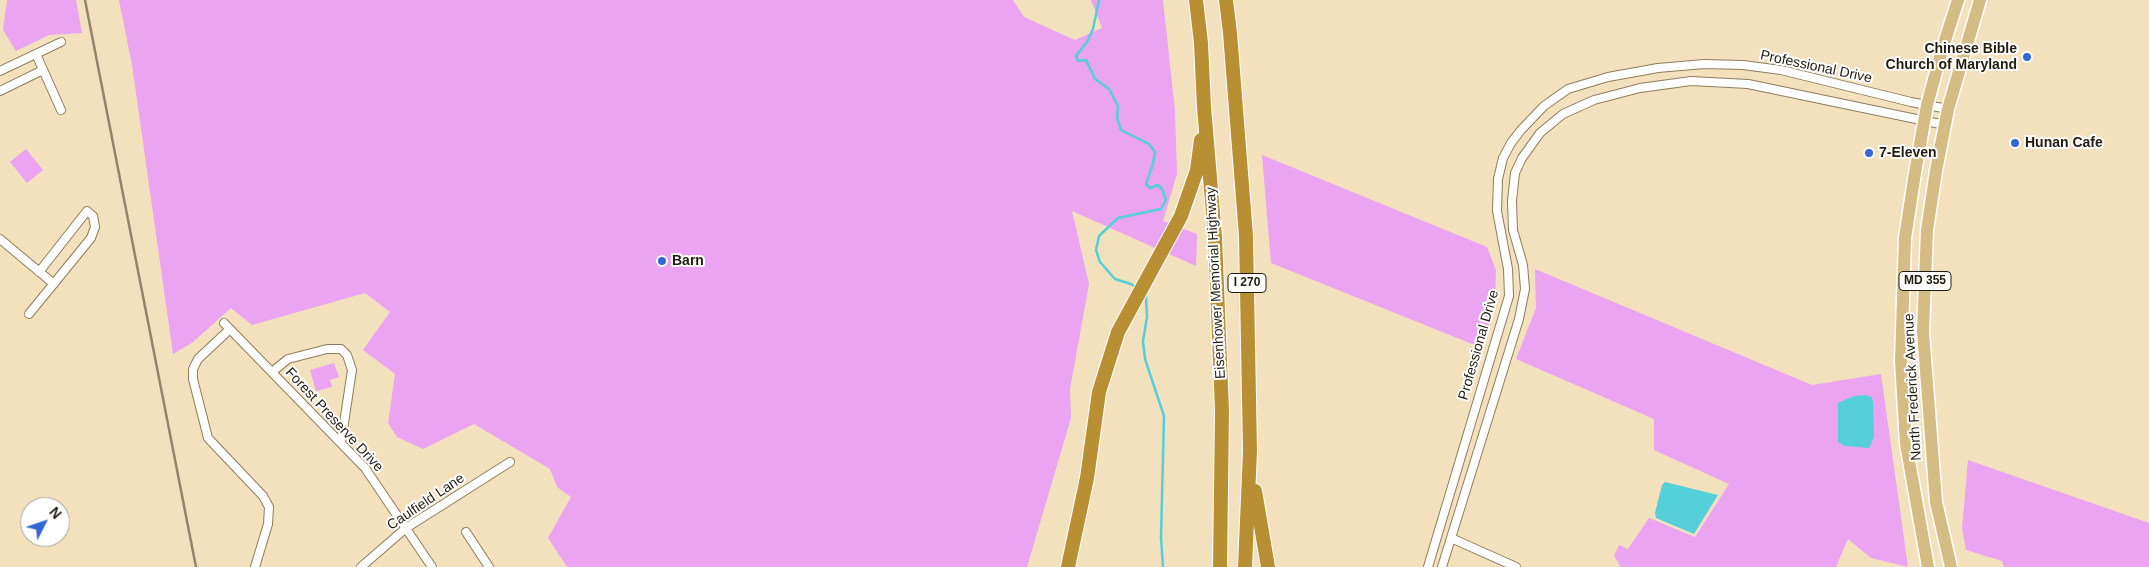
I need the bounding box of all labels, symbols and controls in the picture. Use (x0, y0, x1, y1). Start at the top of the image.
place label: Chinese Bible Church of Maryland (1886, 41, 2017, 74)
street label: Professional Drive (1759, 47, 1873, 87)
marker: Chinese Bible Church of Maryland (2021, 51, 2033, 63)
place label: Hunan Cafe (2025, 135, 2103, 151)
marker: Hunan Cafe (2009, 137, 2021, 149)
place label: 7-Eleven (1879, 145, 1937, 161)
marker: 7-Eleven (1863, 147, 1875, 159)
street label: Eisenhower Memorial Highway (1203, 187, 1229, 379)
place label: Barn (672, 253, 704, 269)
marker: Barn (656, 255, 668, 267)
road number: MD 355 (1899, 272, 1951, 290)
road number: I 270 (1228, 274, 1266, 292)
street label: Professional Drive (1455, 288, 1503, 402)
street label: North Frederick Avenue (1901, 313, 1925, 461)
street label: Forest Preserve Drive (281, 364, 387, 476)
street label: Caulfield Lane (384, 470, 468, 534)
north arrow (20, 497, 70, 547)
text: N (46, 504, 65, 522)

